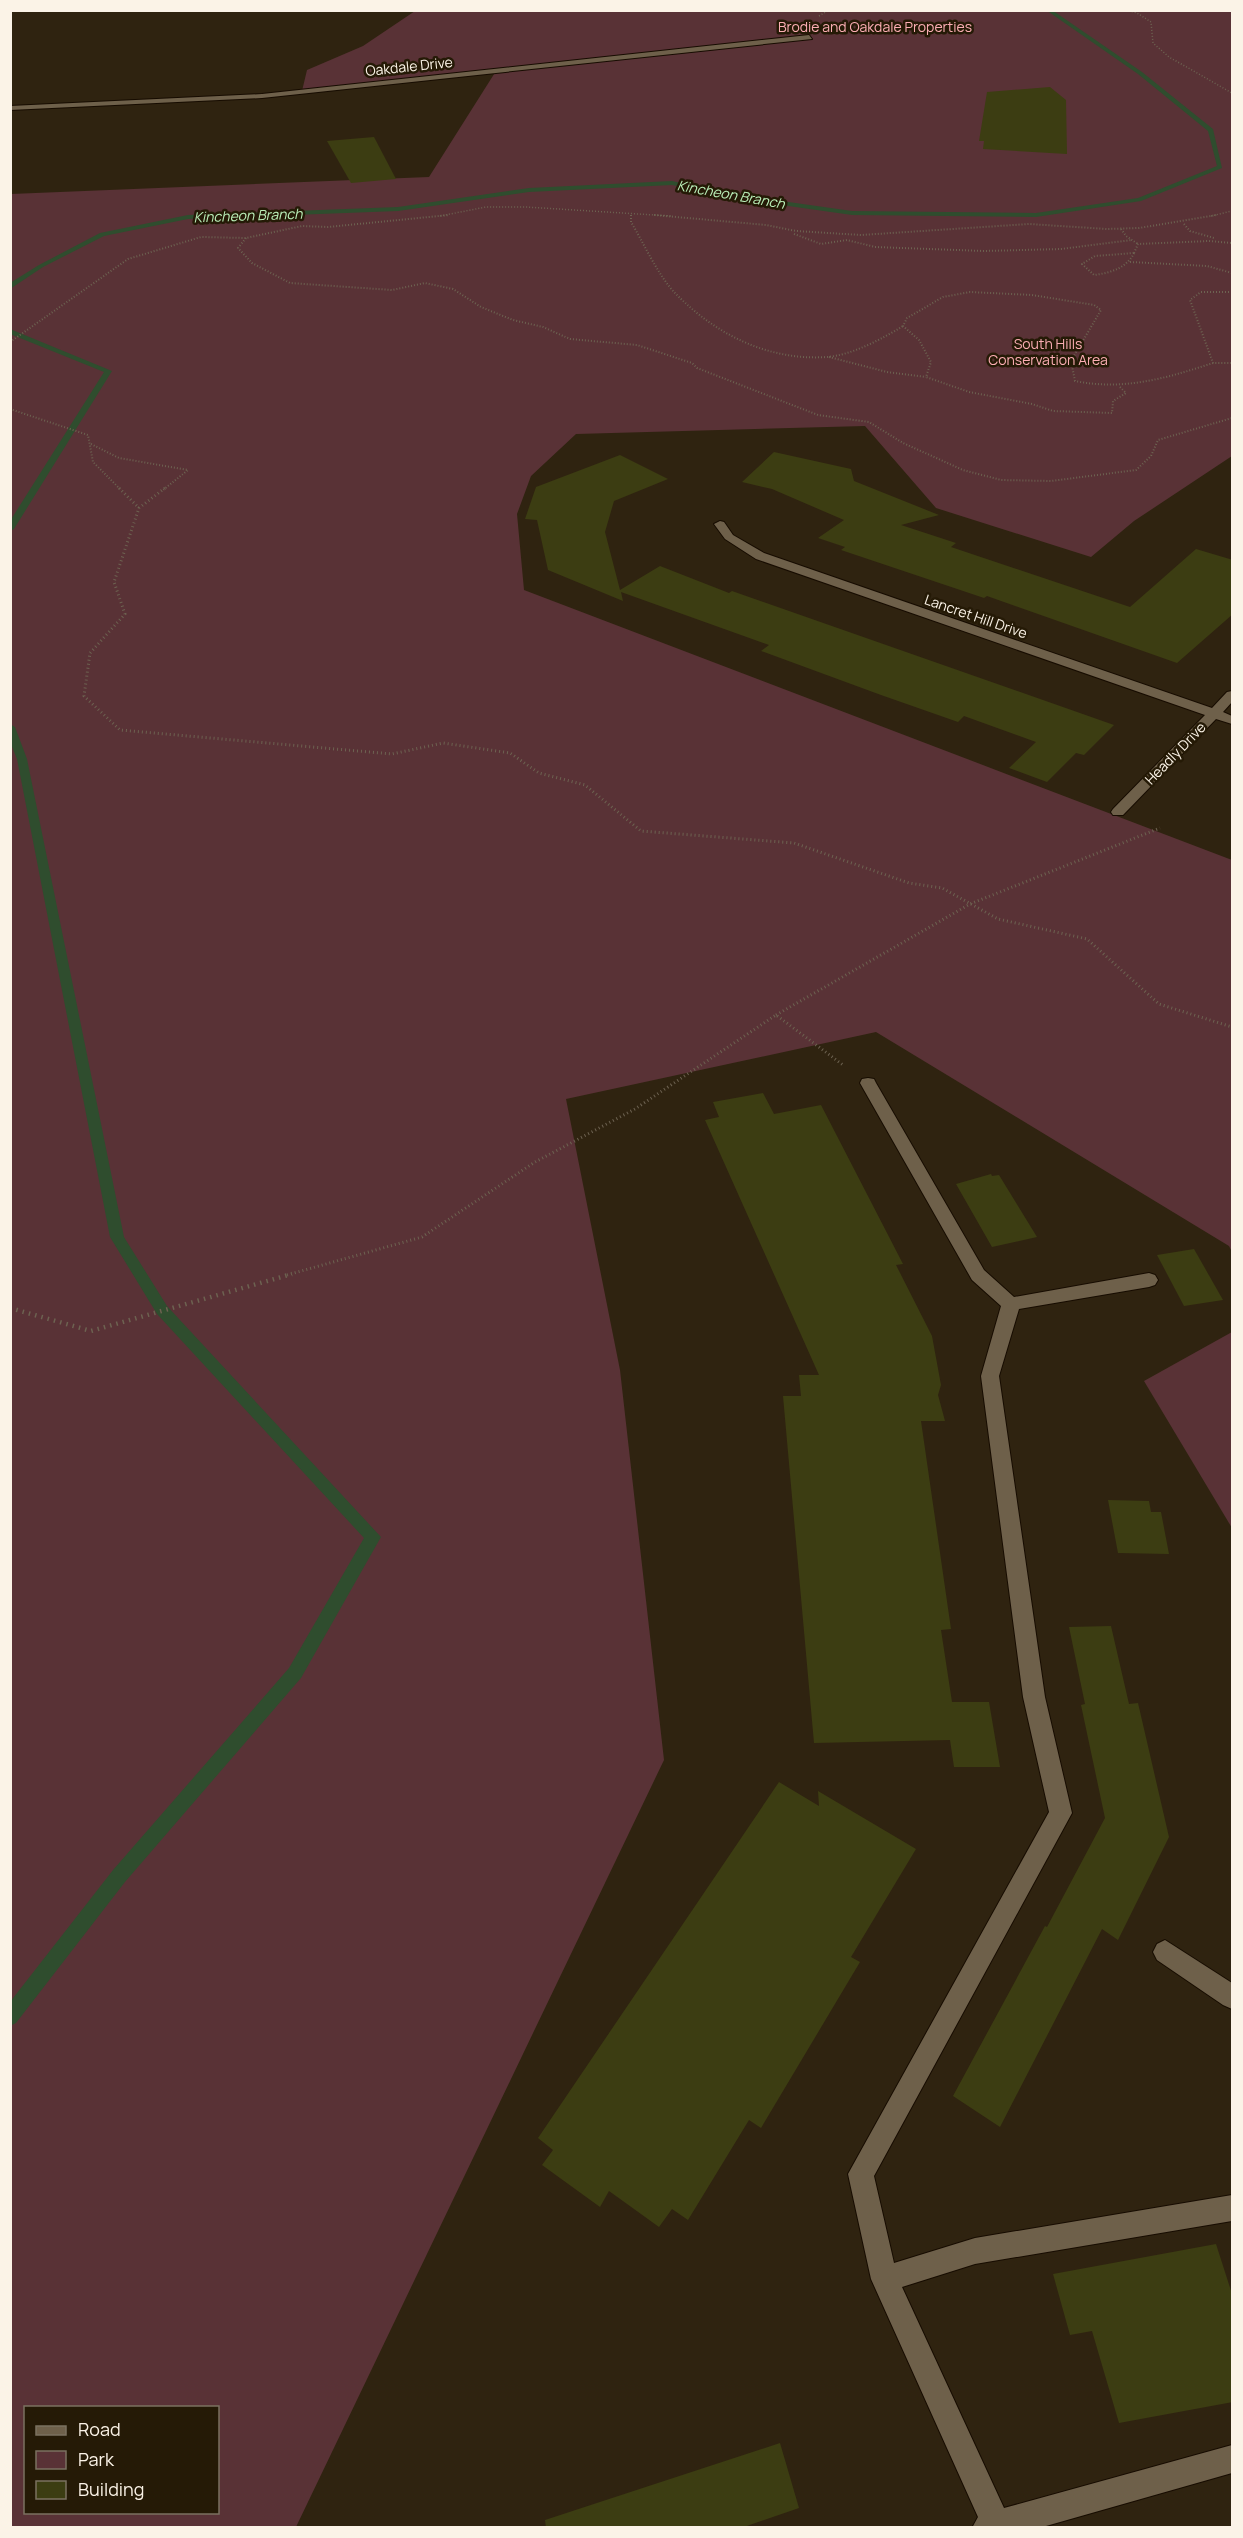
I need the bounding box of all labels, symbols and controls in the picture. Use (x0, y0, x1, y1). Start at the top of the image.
park label: Brodie and Oakdale Properties (778, 17, 972, 36)
street label: Oakdale Drive (364, 52, 454, 80)
water label: Kincheon Branch (676, 175, 787, 213)
water label: Kincheon Branch (193, 204, 303, 226)
park label: South Hills Conservation Area (988, 334, 1108, 369)
street label: Lancret Hill Drive (922, 590, 1030, 642)
street label: Headly Drive (1140, 718, 1210, 788)
legend (24, 2406, 219, 2514)
text: Road (78, 2417, 121, 2441)
text: Park (78, 2447, 115, 2471)
text: Building (78, 2477, 144, 2501)

